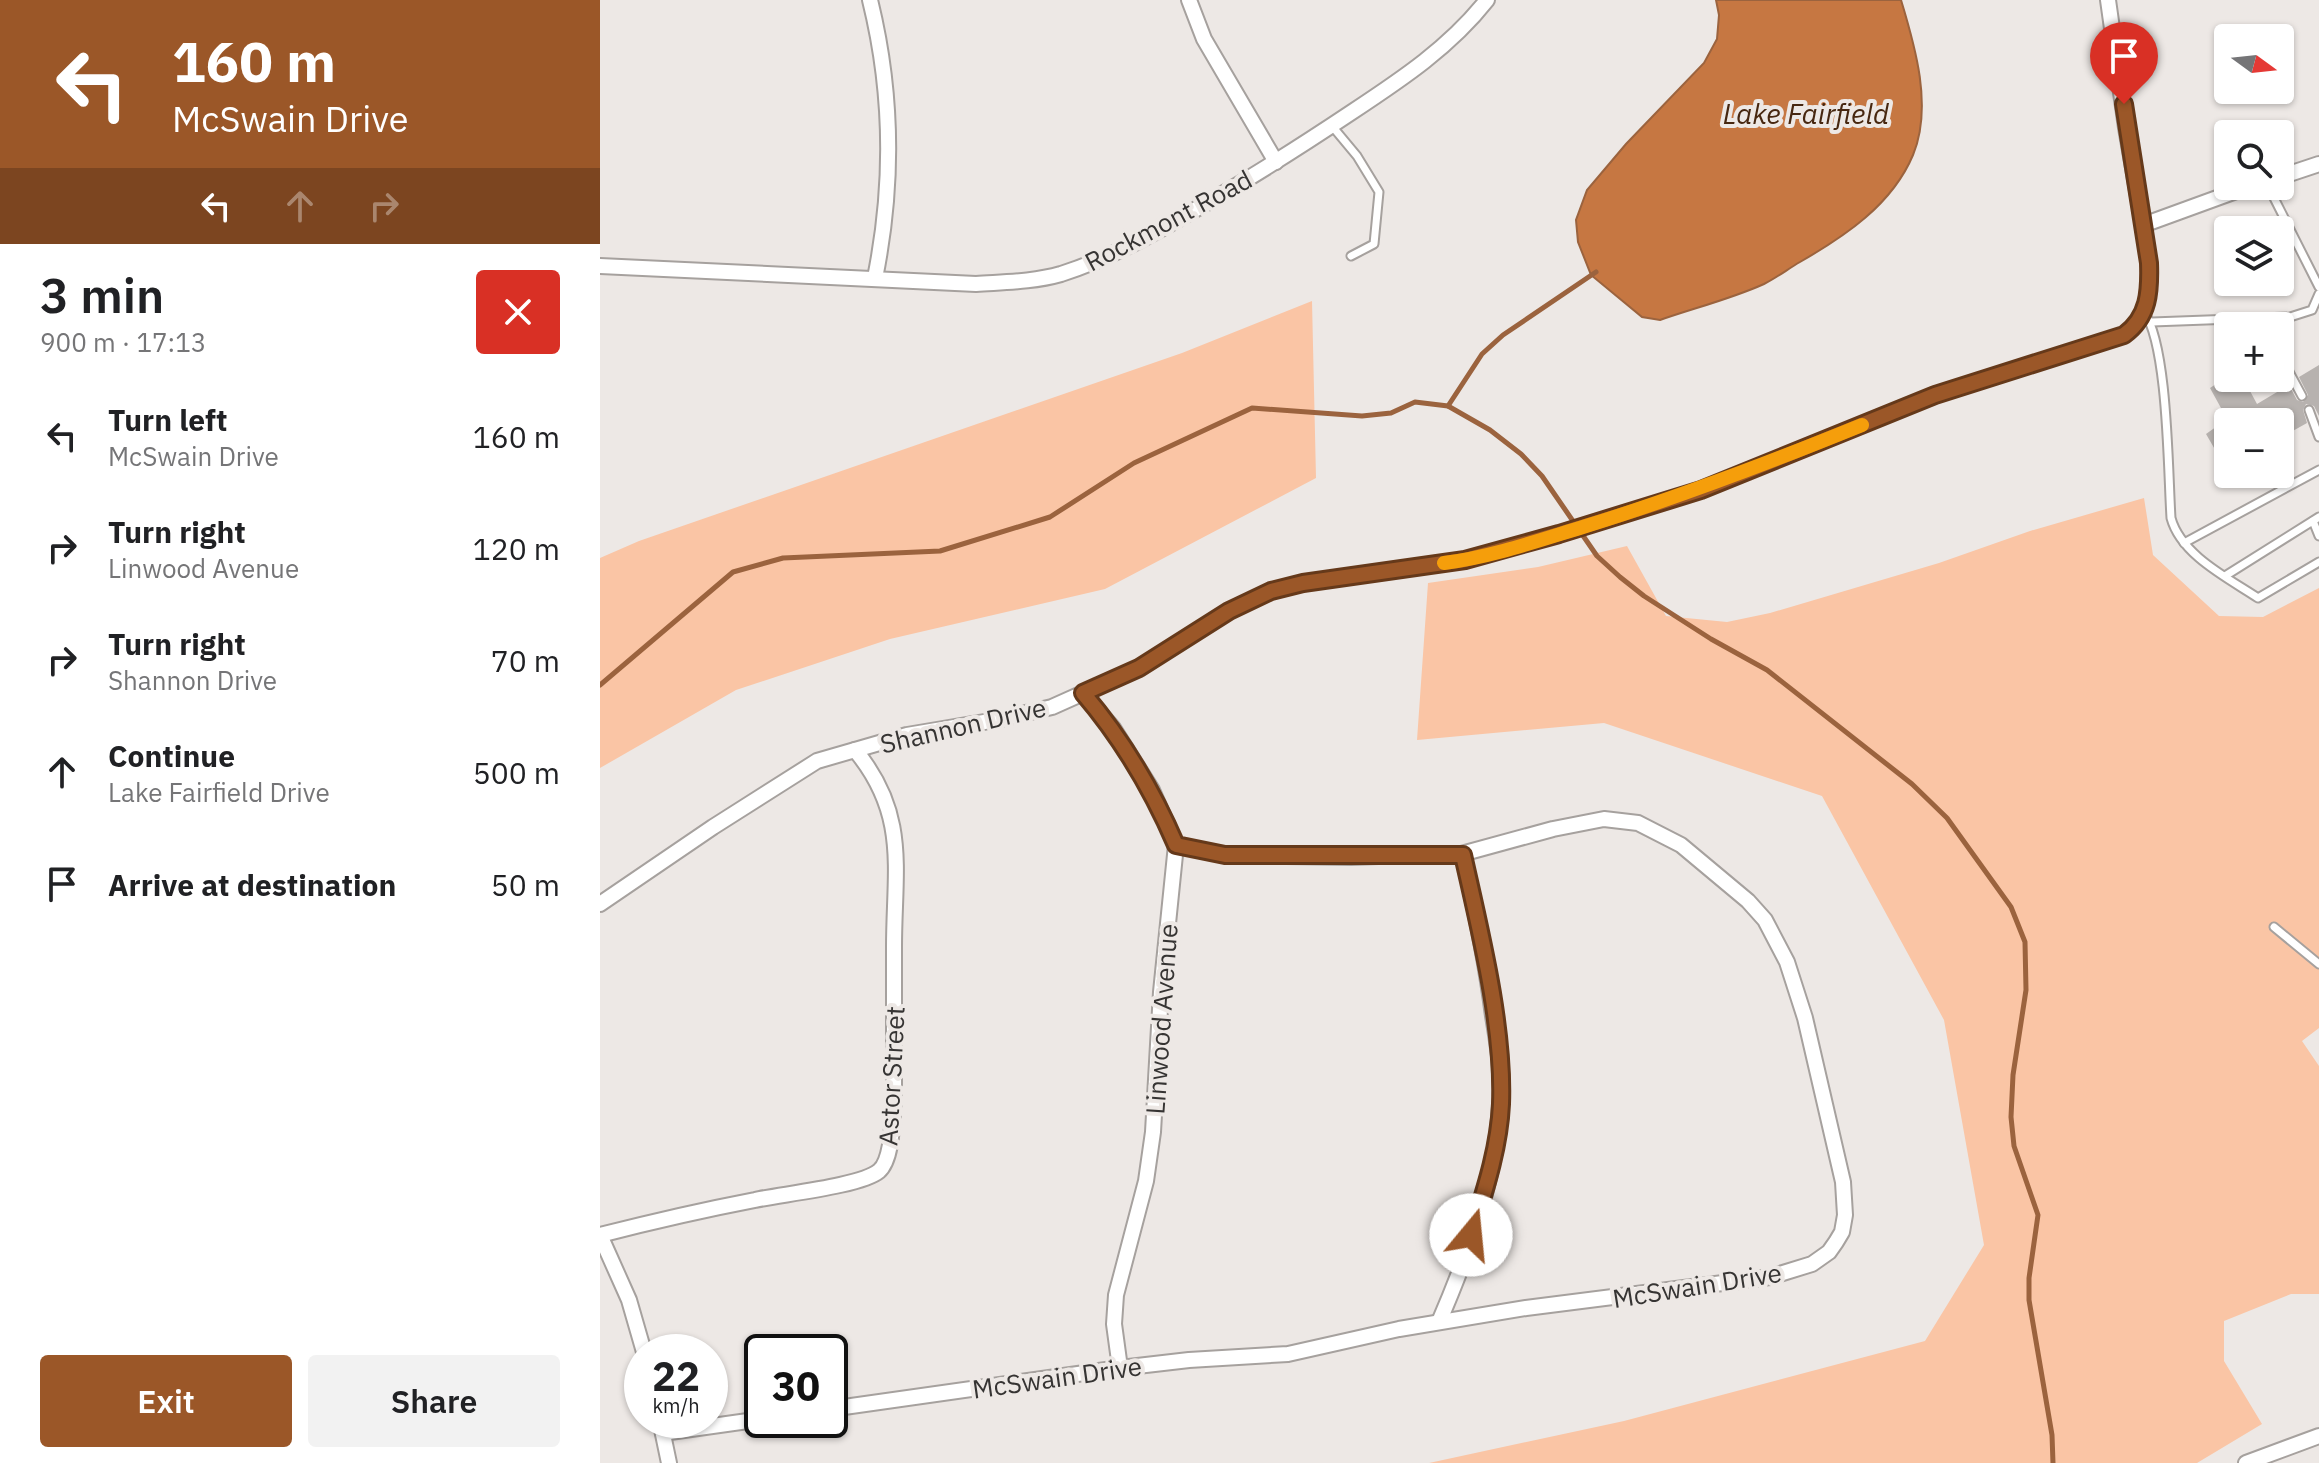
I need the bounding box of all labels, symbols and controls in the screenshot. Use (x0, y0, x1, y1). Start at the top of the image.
pin (2090, 22, 2158, 104)
north arrow (2214, 24, 2294, 104)
map controls (2214, 24, 2294, 488)
text: 160 m (172, 25, 336, 97)
icon: left (40, 32, 144, 136)
icon: arrive (2102, 34, 2146, 78)
text: McSwain Drive (172, 95, 408, 142)
water label: Lake Fairfield (1723, 95, 1890, 132)
button: search (2214, 120, 2294, 200)
street label: Rockmont Road (1078, 162, 1258, 278)
icon: left (194, 184, 238, 228)
icon: ahead (278, 184, 322, 228)
icon: right (362, 184, 406, 228)
button: layers (2214, 216, 2294, 296)
text: 3 min (40, 264, 164, 326)
button: close (476, 270, 560, 354)
button: + (2214, 312, 2294, 392)
text: 900 m · 17:13 (40, 325, 206, 359)
text: Turn left (108, 400, 227, 439)
button: − (2214, 408, 2294, 488)
icon: left (40, 414, 84, 458)
text: 160 m (473, 417, 560, 456)
text: McSwain Drive (108, 439, 279, 473)
text: Turn right (108, 512, 246, 551)
icon: right (40, 526, 84, 570)
text: 120 m (473, 529, 560, 568)
text: Linwood Avenue (108, 551, 299, 585)
text: Turn right (108, 624, 246, 663)
icon: right (40, 638, 84, 682)
text: 70 m (491, 641, 560, 680)
text: Shannon Drive (108, 663, 277, 697)
street label: Shannon Drive (877, 689, 1049, 761)
text: Continue (108, 736, 235, 775)
icon: ahead (40, 750, 84, 794)
text: 500 m (473, 753, 560, 792)
text: Lake Fairfield Drive (108, 775, 330, 809)
icon: arrive (40, 862, 84, 906)
text: Arrive at destination (108, 865, 396, 904)
text: 50 m (491, 865, 560, 904)
street label: Linwood Avenue (1137, 922, 1185, 1116)
street label: Astor Street (870, 1005, 912, 1147)
position arrow (1429, 1193, 1513, 1277)
street label: McSwain Drive (1610, 1255, 1784, 1315)
speed limit sign: 30 (744, 1334, 848, 1438)
street label: McSwain Drive (970, 1348, 1144, 1406)
text: 22 (652, 1350, 700, 1402)
button: Exit (40, 1355, 292, 1447)
button: Share (308, 1355, 560, 1447)
text: km/h (652, 1392, 700, 1419)

